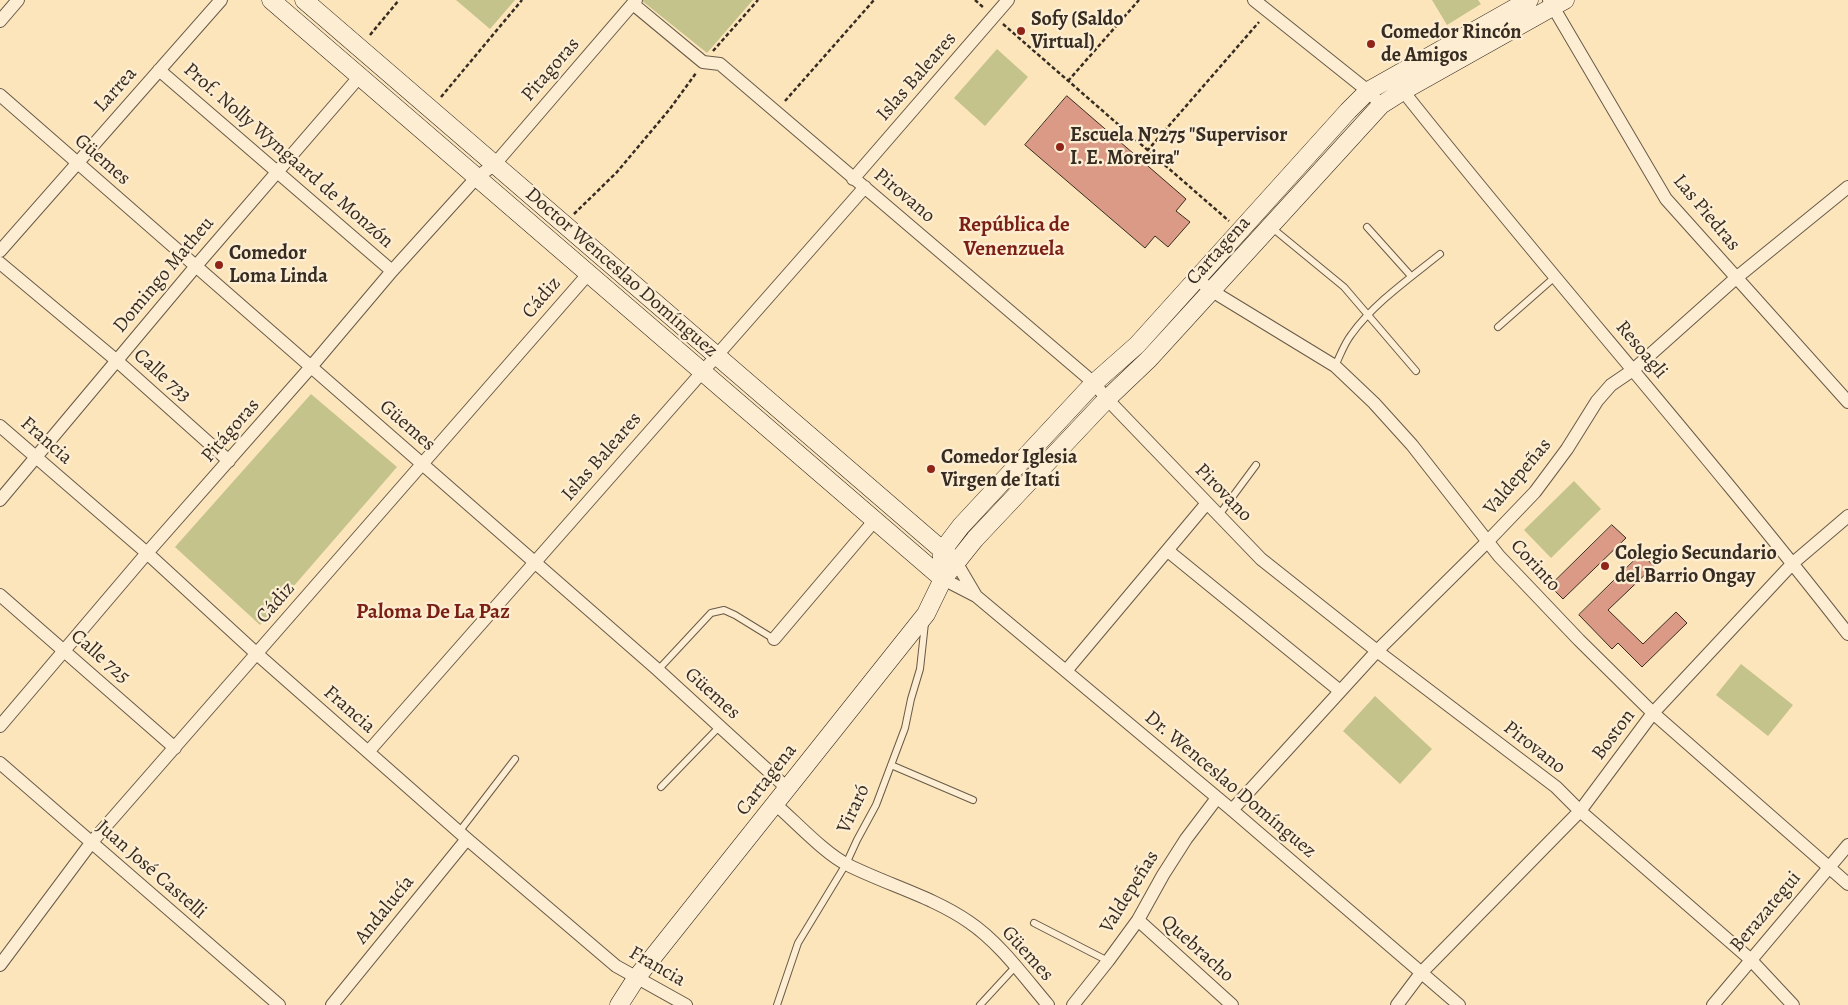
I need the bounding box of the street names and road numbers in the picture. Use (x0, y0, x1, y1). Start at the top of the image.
street label: Islas Baleares (872, 28, 962, 126)
street label: Pitagoras (517, 33, 585, 107)
street label: Prof. Nolly Wyngaard de Monzón (178, 58, 398, 254)
street label: Larrea (89, 62, 143, 118)
street label: Güemes (69, 129, 135, 191)
street label: Pirovano (869, 164, 939, 228)
street label: Las Piedras (1667, 170, 1745, 256)
street label: Doctor Wenceslao Domínguez (520, 183, 722, 363)
street label: Domingo Matheu (108, 212, 220, 338)
street label: Cartagena (1182, 212, 1256, 290)
street label: Cádiz (517, 272, 567, 324)
street label: Resoagli (1610, 316, 1672, 384)
street label: Calle 733 (128, 344, 196, 408)
street label: Pitágoras (197, 394, 265, 468)
street label: Güemes (374, 395, 440, 457)
street label: Islas Baleares (557, 408, 647, 506)
street label: Francia (15, 412, 77, 470)
street label: Valdepeñas (1479, 434, 1557, 520)
street label: Pirovano (1189, 459, 1257, 527)
street label: Corinto (1505, 535, 1565, 597)
street label: Cádiz (251, 577, 301, 629)
street label: Calle 725 (65, 625, 135, 689)
street label: Güemes (679, 663, 745, 725)
street label: Francia (318, 681, 380, 739)
street label: Boston (1587, 705, 1641, 765)
street label: Dr. Wenceslao Domínguez (1139, 706, 1321, 864)
street label: Pirovano (1498, 716, 1570, 780)
street label: Cartagena (731, 739, 803, 821)
street label: Viraró (832, 781, 876, 837)
street label: Juan José Castelli (91, 816, 211, 924)
street label: Valdepeñas (1095, 846, 1165, 938)
street label: Berazategui (1725, 867, 1807, 957)
street label: Andalucía (350, 871, 420, 949)
street label: Quebracho (1156, 910, 1238, 988)
street label: Güemes (996, 921, 1058, 987)
street label: Francia (625, 941, 689, 993)

